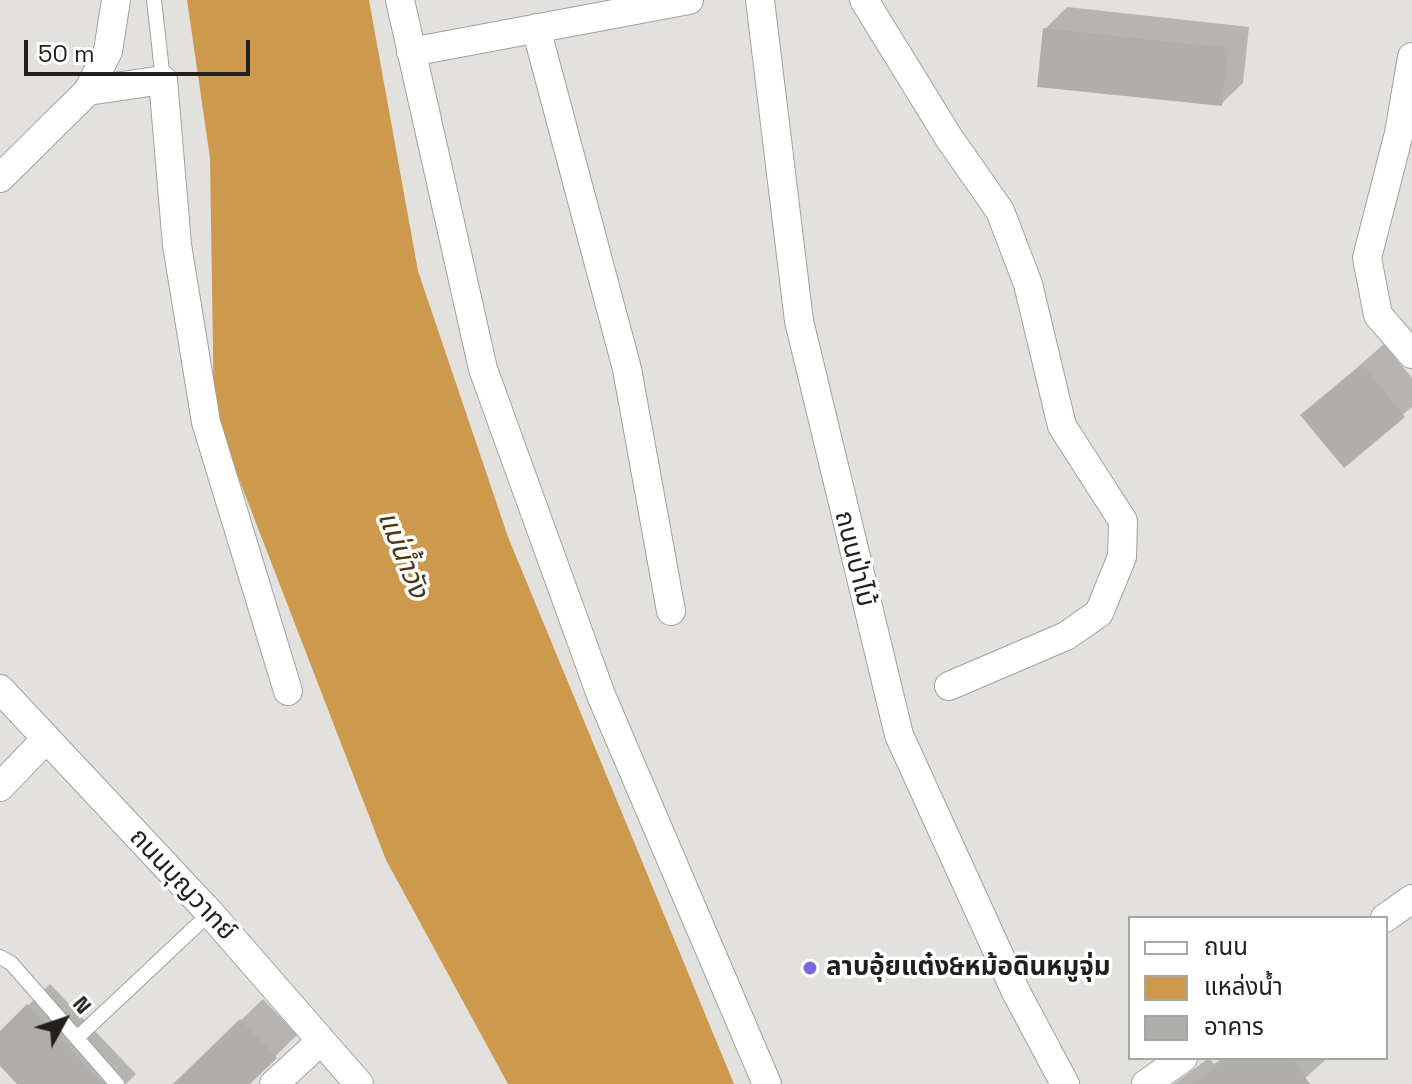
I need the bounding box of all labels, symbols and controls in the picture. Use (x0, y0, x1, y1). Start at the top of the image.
scale bar (28, 24, 254, 74)
text: 50 m (38, 38, 95, 69)
water label: แม่น้ำวัง (369, 507, 435, 603)
street label: ถนนป่าไม้ (827, 508, 881, 610)
street label: ถนนบุญวาทย์ (122, 823, 242, 947)
legend (1128, 916, 1388, 1060)
text: ถนน (1204, 931, 1248, 962)
place label: ลาบอุ้ยแต๋ง&หม้อดินหมูจุ่ม (826, 952, 1111, 984)
marker: ลาบอุ้ยแต๋ง&หม้อดินหมูจุ่ม (801, 959, 819, 977)
text: แหล่งน้ำ (1204, 971, 1283, 1002)
north arrow (24, 980, 104, 1060)
text: N (67, 990, 98, 1019)
text: อาคาร (1204, 1011, 1264, 1042)

